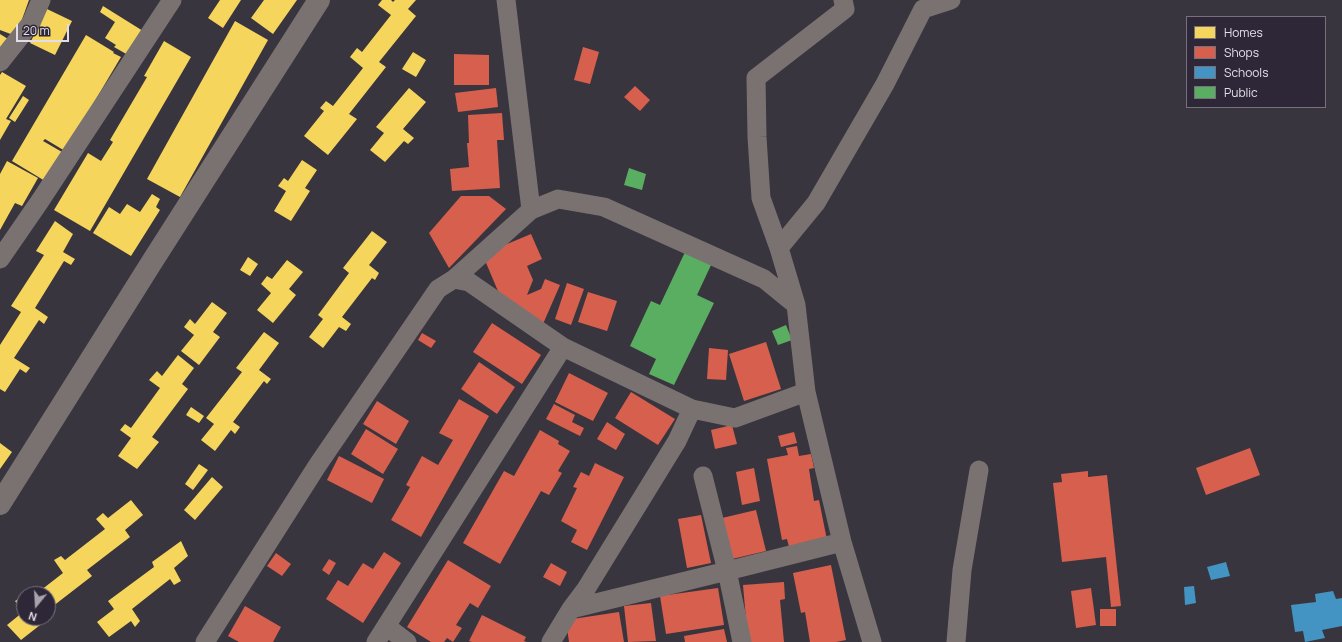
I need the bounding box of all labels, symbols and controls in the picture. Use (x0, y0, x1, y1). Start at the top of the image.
scale bar (18, 16, 71, 42)
legend (1186, 16, 1326, 108)
text: 20 m (23, 22, 50, 39)
text: Homes (1224, 24, 1263, 41)
text: Shops (1224, 44, 1259, 61)
text: Schools (1224, 64, 1268, 81)
text: Public (1224, 84, 1258, 101)
north arrow (16, 586, 56, 626)
text: N (26, 609, 39, 625)

